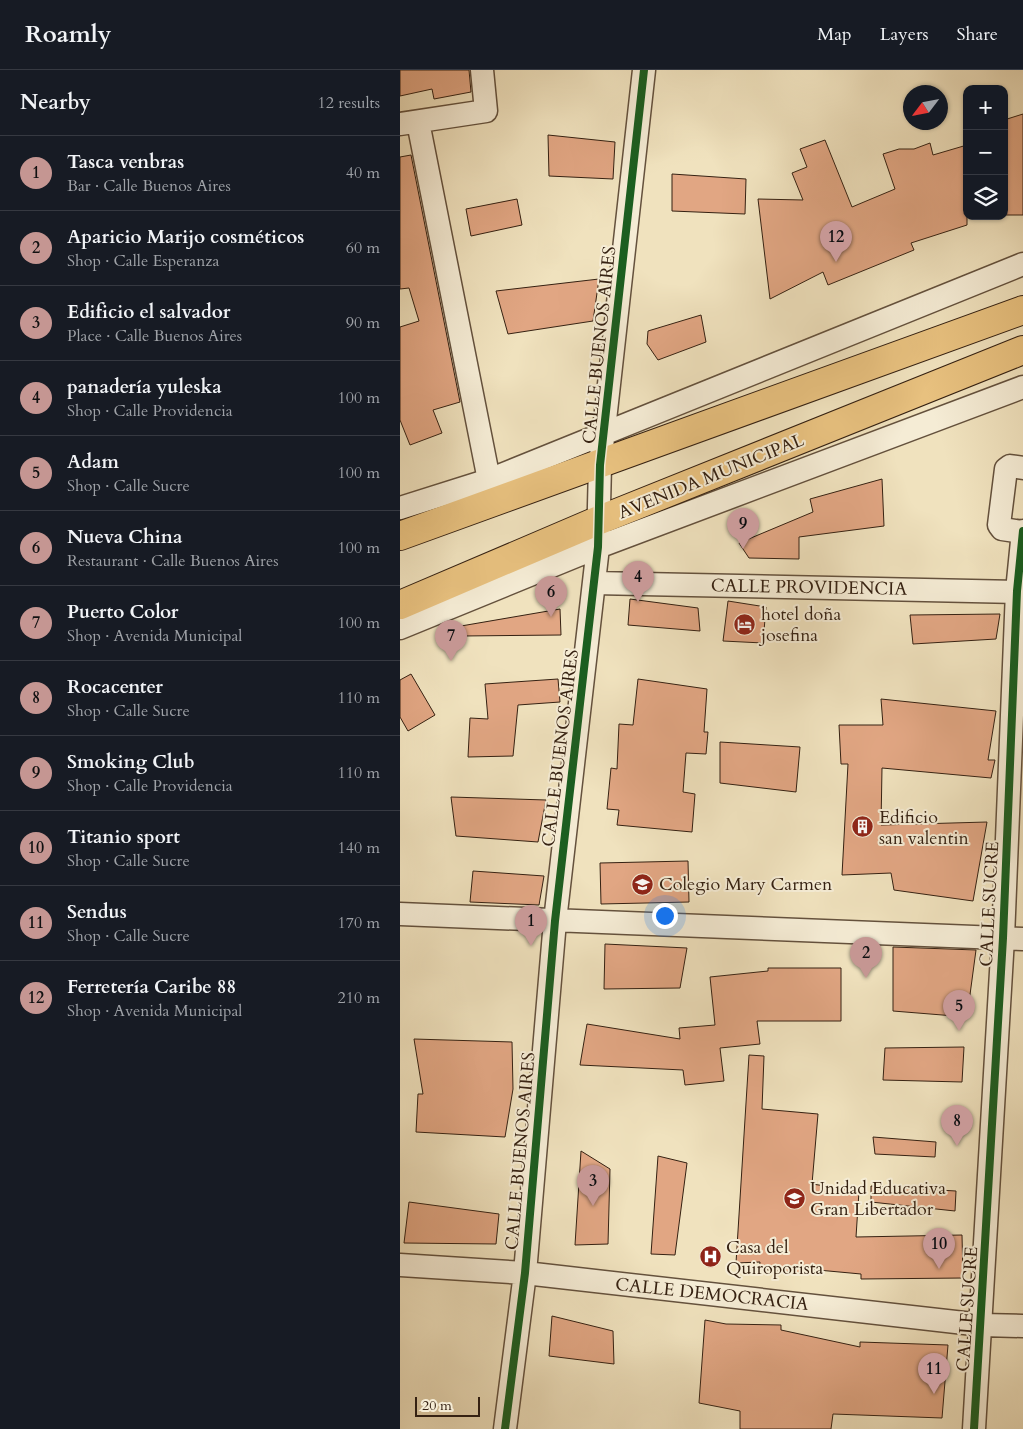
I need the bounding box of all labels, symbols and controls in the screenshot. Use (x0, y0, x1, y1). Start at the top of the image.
text: Roamly (25, 18, 111, 51)
text: Map (817, 22, 852, 47)
text: Layers (880, 22, 929, 47)
text: Share (957, 22, 998, 47)
north arrow (903, 85, 948, 130)
map controls (963, 85, 1008, 220)
button: + (963, 85, 1008, 130)
text: Nearby (20, 88, 91, 117)
text: 12 results (318, 92, 380, 114)
button: − (963, 130, 1008, 175)
text: Tasca venbras (67, 149, 184, 175)
text: 1 (32, 162, 40, 184)
text: 40 m (346, 162, 380, 184)
text: Bar · Calle Buenos Aires (67, 175, 231, 197)
button: layers (963, 175, 1008, 220)
pin: 12 (820, 221, 852, 262)
text: Aparicio Marijo cosméticos (67, 224, 304, 250)
text: 2 (32, 237, 40, 259)
text: 60 m (346, 237, 380, 259)
street label: CALLE BUENOS AIRES (577, 245, 622, 445)
text: Shop · Calle Esperanza (67, 250, 219, 272)
text: Edificio el salvador (67, 299, 230, 325)
text: 3 (32, 312, 40, 334)
text: 90 m (346, 312, 380, 334)
text: Place · Calle Buenos Aires (67, 325, 242, 347)
text: panadería yuleska (67, 374, 222, 400)
text: 4 (32, 387, 40, 409)
text: 100 m (338, 387, 380, 409)
text: Shop · Calle Providencia (67, 400, 233, 422)
street label: AVENIDA MUNICIPAL (615, 428, 808, 525)
text: Adam (67, 449, 119, 475)
text: 5 (32, 462, 40, 484)
text: 100 m (338, 462, 380, 484)
text: Shop · Calle Sucre (67, 475, 190, 497)
pin: 9 (727, 508, 759, 549)
text: Nueva China (67, 524, 182, 550)
text: 6 (32, 537, 40, 559)
text: 100 m (338, 537, 380, 559)
text: Restaurant · Calle Buenos Aires (67, 550, 279, 572)
pin: 4 (622, 561, 654, 602)
street label: CALLE PROVIDENCIA (711, 573, 907, 602)
pin: 6 (535, 576, 567, 617)
text: Puerto Color (67, 599, 178, 625)
place label: hotel doña josefina (758, 602, 841, 648)
text: 7 (32, 612, 40, 634)
text: 100 m (338, 612, 380, 634)
hotel icon: hotel doña josefina (733, 612, 757, 636)
pin: 7 (435, 620, 467, 661)
text: Shop · Avenida Municipal (67, 625, 242, 647)
street label: CALLE BUENOS AIRES (536, 648, 585, 848)
text: Rocacenter (67, 674, 163, 700)
text: 8 (32, 687, 40, 709)
text: 110 m (338, 687, 380, 709)
text: Shop · Calle Sucre (67, 700, 190, 722)
text: Smoking Club (67, 749, 195, 775)
text: 9 (32, 762, 40, 784)
text: 110 m (338, 762, 380, 784)
text: Shop · Calle Providencia (67, 775, 233, 797)
place label: Edificio san valentin (879, 805, 969, 851)
building icon: Edificio san valentin (851, 815, 875, 839)
text: Titanio sport (67, 824, 180, 850)
text: 10 (28, 837, 44, 859)
text: 140 m (338, 837, 380, 859)
street label: CALLE SUCRE (974, 841, 1005, 967)
text: Shop · Calle Sucre (67, 850, 190, 872)
school or university icon: Colegio Mary Carmen (631, 872, 655, 896)
place label: Colegio Mary Carmen (659, 872, 833, 897)
text: Sendus (67, 899, 127, 925)
your location (652, 903, 678, 929)
pin: 1 (515, 905, 547, 946)
text: 11 (28, 912, 44, 934)
text: 170 m (338, 912, 380, 934)
text: Shop · Calle Sucre (67, 925, 190, 947)
pin: 2 (850, 937, 882, 978)
text: Ferretería Caribe 88 (67, 974, 236, 1000)
text: 12 (28, 987, 44, 1009)
text: 210 m (338, 987, 380, 1009)
pin: 5 (943, 990, 975, 1031)
text: Shop · Avenida Municipal (67, 1000, 242, 1022)
street label: CALLE BUENOS AIRES (499, 1051, 542, 1251)
pin: 8 (941, 1105, 973, 1146)
pin: 3 (577, 1165, 609, 1206)
place label: Unidad Educativa Gran Libertador (810, 1176, 946, 1222)
school or university icon: Unidad Educativa Gran Libertador (782, 1186, 806, 1210)
pin: 10 (923, 1228, 955, 1269)
place label: Casa del Quiroporista (726, 1235, 823, 1281)
hospital icon: Casa del Quiroporista (698, 1245, 722, 1269)
street label: CALLE SUCRE (951, 1246, 984, 1372)
street label: CALLE DEMOCRACIA (614, 1272, 810, 1317)
pin: 11 (918, 1353, 950, 1394)
scale bar (415, 1394, 480, 1417)
text: 20 m (422, 1396, 452, 1415)

